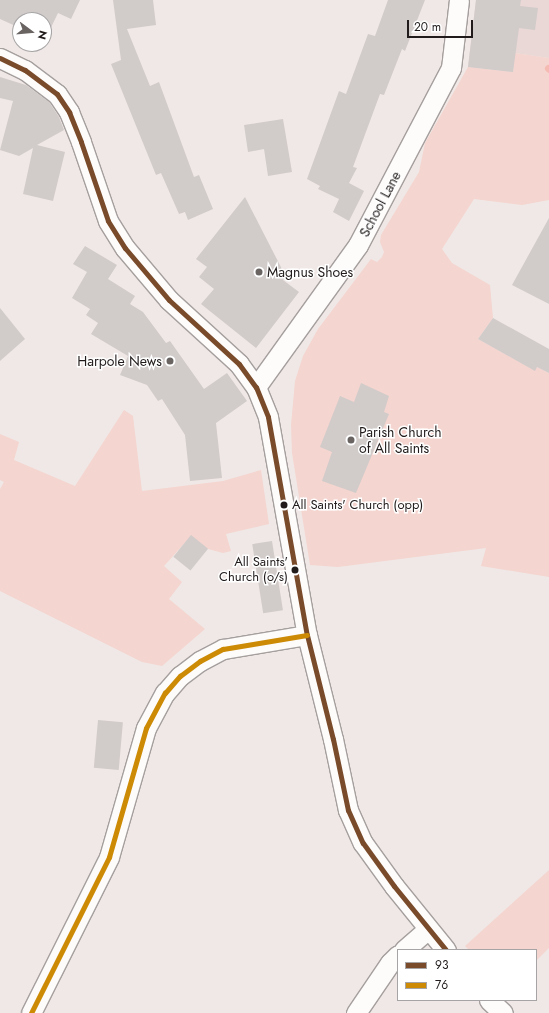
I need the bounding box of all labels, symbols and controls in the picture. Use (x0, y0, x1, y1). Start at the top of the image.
north arrow (12, 12, 52, 52)
scale bar (409, 12, 475, 38)
text: 20 m (414, 18, 441, 36)
text: N (34, 29, 51, 41)
street label: School Lane (356, 168, 404, 240)
place label: Magnus Shoes (267, 264, 353, 280)
marker: Magnus Shoes (254, 267, 264, 277)
place label: Harpole News (77, 353, 162, 369)
marker: Harpole News (165, 356, 175, 366)
place label: Parish Church of All Saints (359, 424, 442, 456)
marker: Parish Church of All Saints (346, 435, 356, 445)
place label: All Saints' Church (opp) (292, 497, 423, 513)
marker: All Saints' Church (opp) (279, 500, 289, 510)
place label: All Saints' Church (o/s) (219, 555, 288, 586)
marker: All Saints' Church (o/s) (290, 565, 300, 575)
legend (397, 949, 537, 1001)
text: 93 (435, 956, 448, 974)
text: 76 (435, 976, 448, 994)

